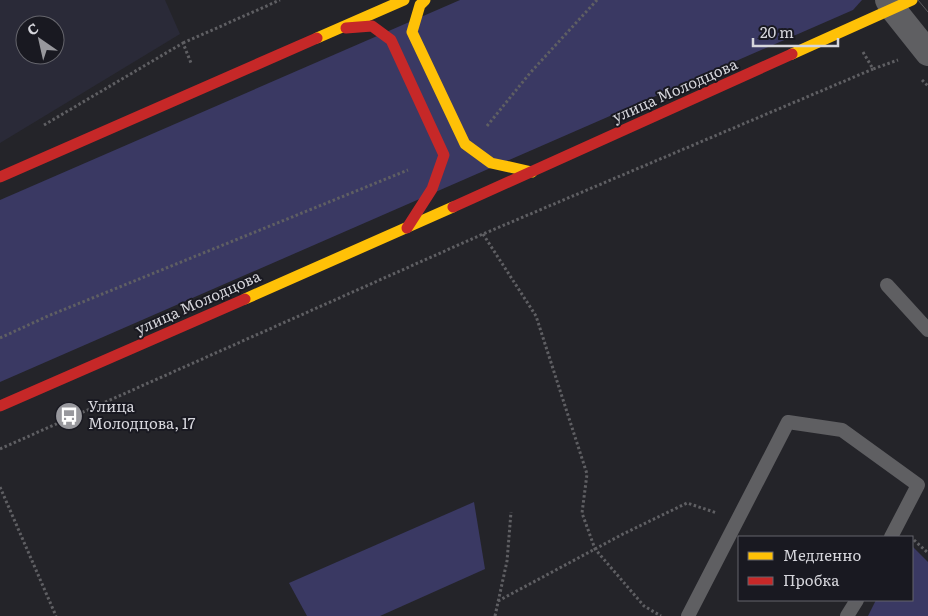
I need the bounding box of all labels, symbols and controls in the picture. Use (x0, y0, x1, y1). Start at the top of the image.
north arrow (15, 15, 65, 65)
scale bar (753, 15, 838, 47)
text: С (22, 17, 42, 39)
text: 20 m (760, 20, 794, 43)
street label: улица Молодцова (608, 51, 742, 128)
street label: улица Молодцова (131, 263, 265, 340)
place label: Улица Молодцова, 17 (88, 394, 196, 434)
bus stop icon: Улица Молодцова, 17 (54, 401, 84, 431)
legend (738, 536, 913, 601)
text: Медленно (783, 543, 861, 566)
text: Пробка (783, 568, 840, 591)

